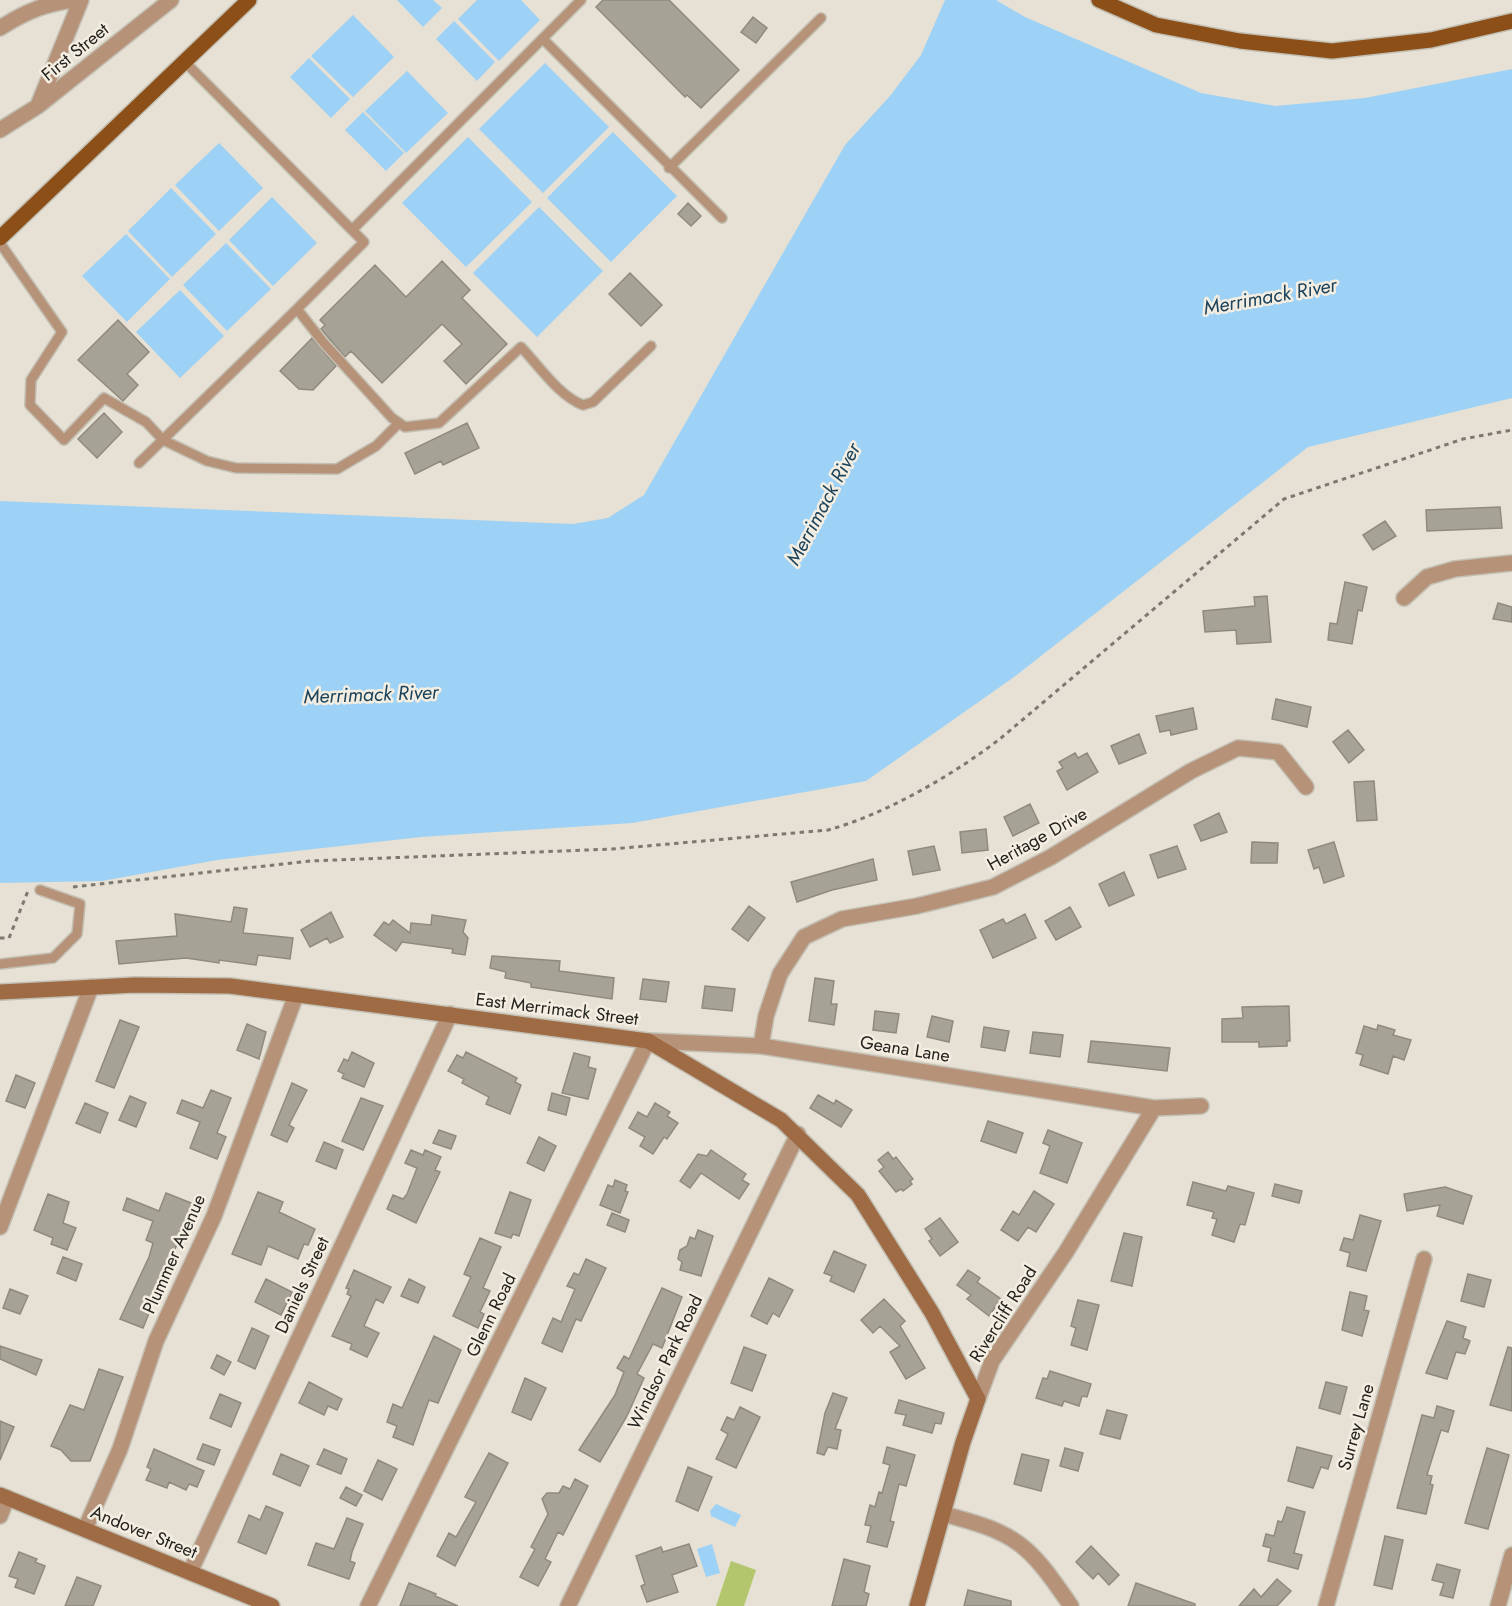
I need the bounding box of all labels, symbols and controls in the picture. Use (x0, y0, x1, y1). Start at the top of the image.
street label: First Street (36, 16, 115, 87)
water label: Merrimack River (1201, 270, 1340, 322)
water label: Merrimack River (779, 437, 869, 571)
water label: Merrimack River (303, 678, 440, 711)
street label: Heritage Drive (982, 801, 1092, 877)
street label: East Merrimack Street (474, 986, 641, 1032)
street label: Geana Lane (858, 1029, 952, 1069)
street label: Plummer Avenue (136, 1190, 212, 1318)
street label: Daniels Street (268, 1232, 336, 1338)
street label: Rivercliff Road (963, 1261, 1043, 1367)
street label: Glenn Road (459, 1269, 523, 1361)
street label: Windsor Park Road (621, 1290, 709, 1434)
street label: Surrey Lane (1331, 1381, 1381, 1473)
street label: Andover Street (87, 1499, 202, 1565)

